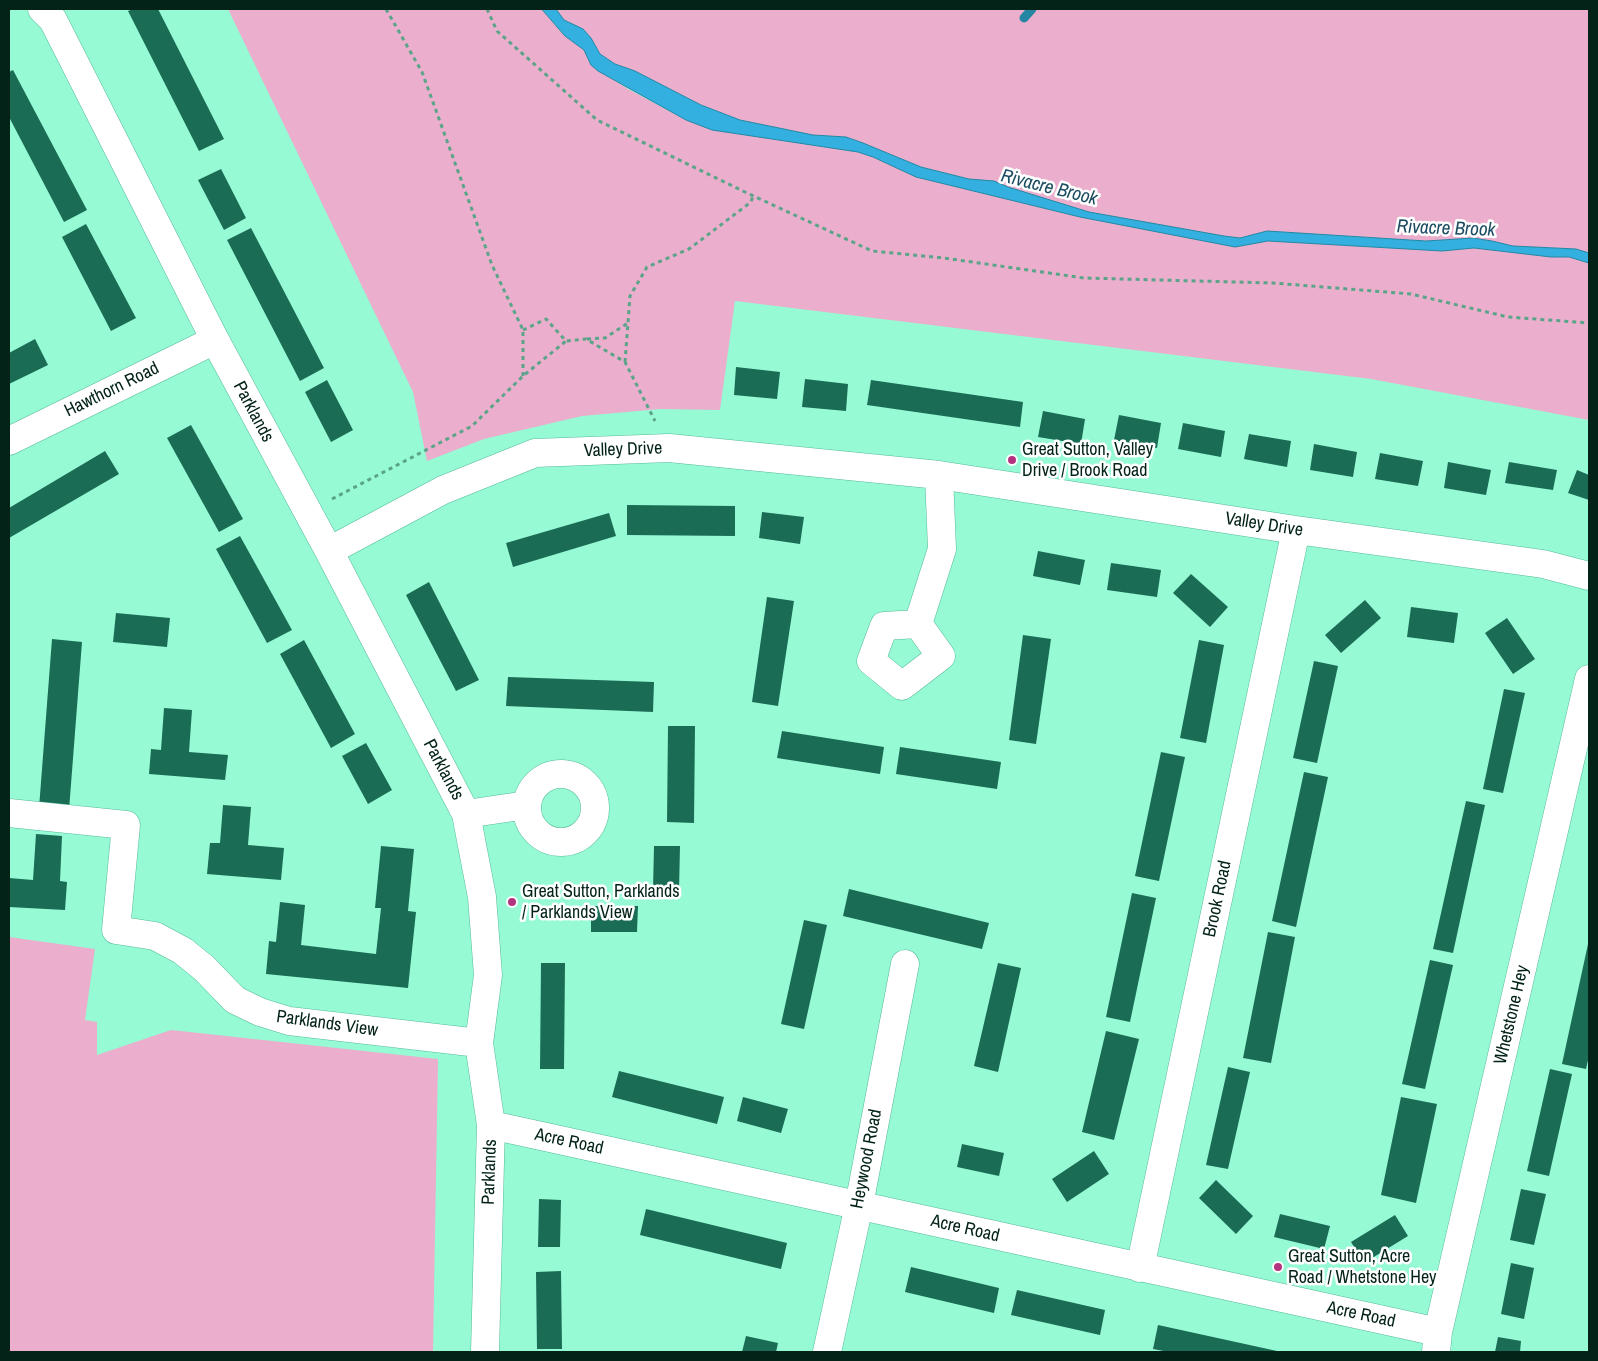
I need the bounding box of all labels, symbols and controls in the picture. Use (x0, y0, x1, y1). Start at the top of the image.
water label: Rivacre Brook (998, 165, 1100, 211)
water label: Rivacre Brook (1396, 216, 1496, 242)
street label: Hawthorn Road (61, 358, 163, 422)
street label: Parklands (228, 378, 278, 446)
street label: Valley Drive (583, 438, 663, 462)
place label: Great Sutton, Valley Drive / Brook Road (1022, 439, 1153, 482)
marker: Great Sutton, Valley Drive / Brook Road (1006, 454, 1018, 466)
street label: Valley Drive (1224, 508, 1304, 542)
street label: Parklands (418, 736, 468, 804)
street label: Brook Road (1199, 859, 1237, 939)
place label: Great Sutton, Parklands / Parklands View (522, 881, 680, 924)
marker: Great Sutton, Parklands / Parklands View (506, 896, 518, 908)
street label: Whetstone Hey (1490, 963, 1534, 1067)
street label: Parklands View (275, 1006, 379, 1042)
street label: Heywood Road (847, 1107, 887, 1211)
street label: Acre Road (533, 1124, 605, 1160)
street label: Parklands (478, 1139, 502, 1205)
street label: Acre Road (929, 1211, 1001, 1247)
place label: Great Sutton, Acre Road / Whetstone Hey (1288, 1246, 1436, 1288)
marker: Great Sutton, Acre Road / Whetstone Hey (1272, 1261, 1284, 1273)
street label: Acre Road (1325, 1297, 1397, 1333)

